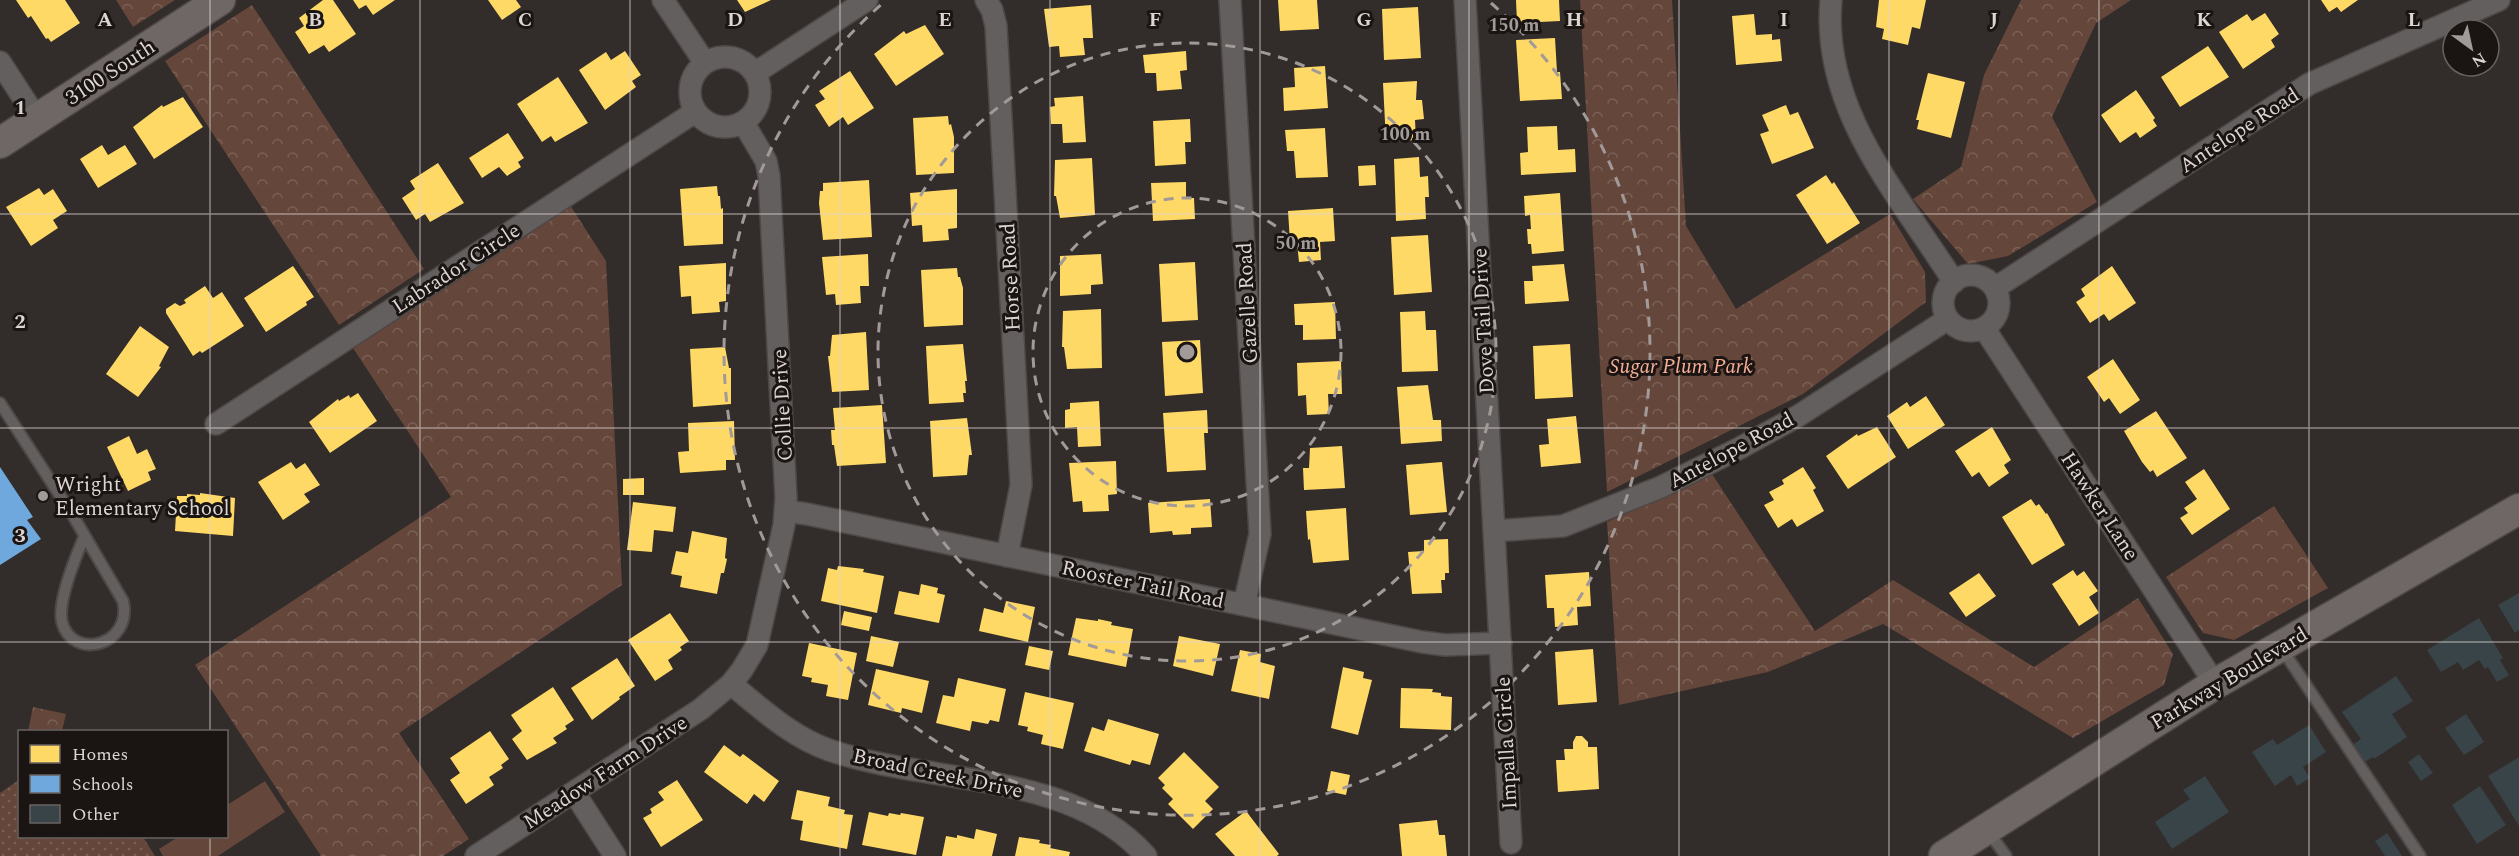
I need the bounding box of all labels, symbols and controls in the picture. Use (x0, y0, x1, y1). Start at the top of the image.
text: A (97, 5, 113, 35)
text: B (308, 5, 322, 35)
text: C (518, 5, 532, 35)
text: D (727, 5, 743, 35)
text: E (938, 5, 952, 35)
text: F (1149, 5, 1161, 35)
text: G (1356, 5, 1372, 35)
text: H (1566, 5, 1582, 35)
text: I (1780, 5, 1788, 35)
text: J (1990, 5, 1998, 35)
text: K (2196, 5, 2212, 35)
text: L (2408, 5, 2420, 35)
text: 150 m (1488, 12, 1540, 39)
north arrow (2441, 18, 2501, 78)
street label: 3100 South (59, 32, 162, 114)
text: N (2467, 46, 2491, 73)
street label: Antelope Road (2173, 80, 2306, 182)
text: 1 (14, 93, 26, 123)
text: 100 m (1379, 121, 1431, 148)
street label: Labrador Circle (386, 215, 527, 322)
street label: Horse Road (992, 222, 1030, 332)
text: 50 m (1276, 230, 1316, 257)
street label: Gazelle Road (1229, 242, 1267, 364)
street label: Dove Tail Drive (1464, 247, 1504, 395)
text: 2 (14, 307, 26, 337)
centre of rings (1177, 342, 1197, 362)
street label: Collie Drive (764, 348, 802, 462)
park label: Sugar Plum Park (1609, 351, 1753, 383)
street label: Antelope Road (1663, 404, 1800, 497)
street label: Hawker Lane (2052, 446, 2146, 567)
place label: Wright Elementary School (55, 469, 230, 525)
marker: Wright Elementary School (36, 489, 50, 503)
text: 3 (14, 521, 26, 551)
street label: Rooster Tail Road (1058, 552, 1227, 618)
street label: Parkway Boulevard (2145, 619, 2314, 739)
street label: Impalla Circle (1488, 676, 1526, 810)
street label: Meadow Farm Drive (517, 708, 694, 838)
legend (18, 730, 228, 838)
street label: Broad Creek Drive (850, 740, 1026, 808)
text: Homes (72, 741, 128, 768)
text: Schools (72, 771, 134, 798)
text: Other (72, 801, 119, 828)

